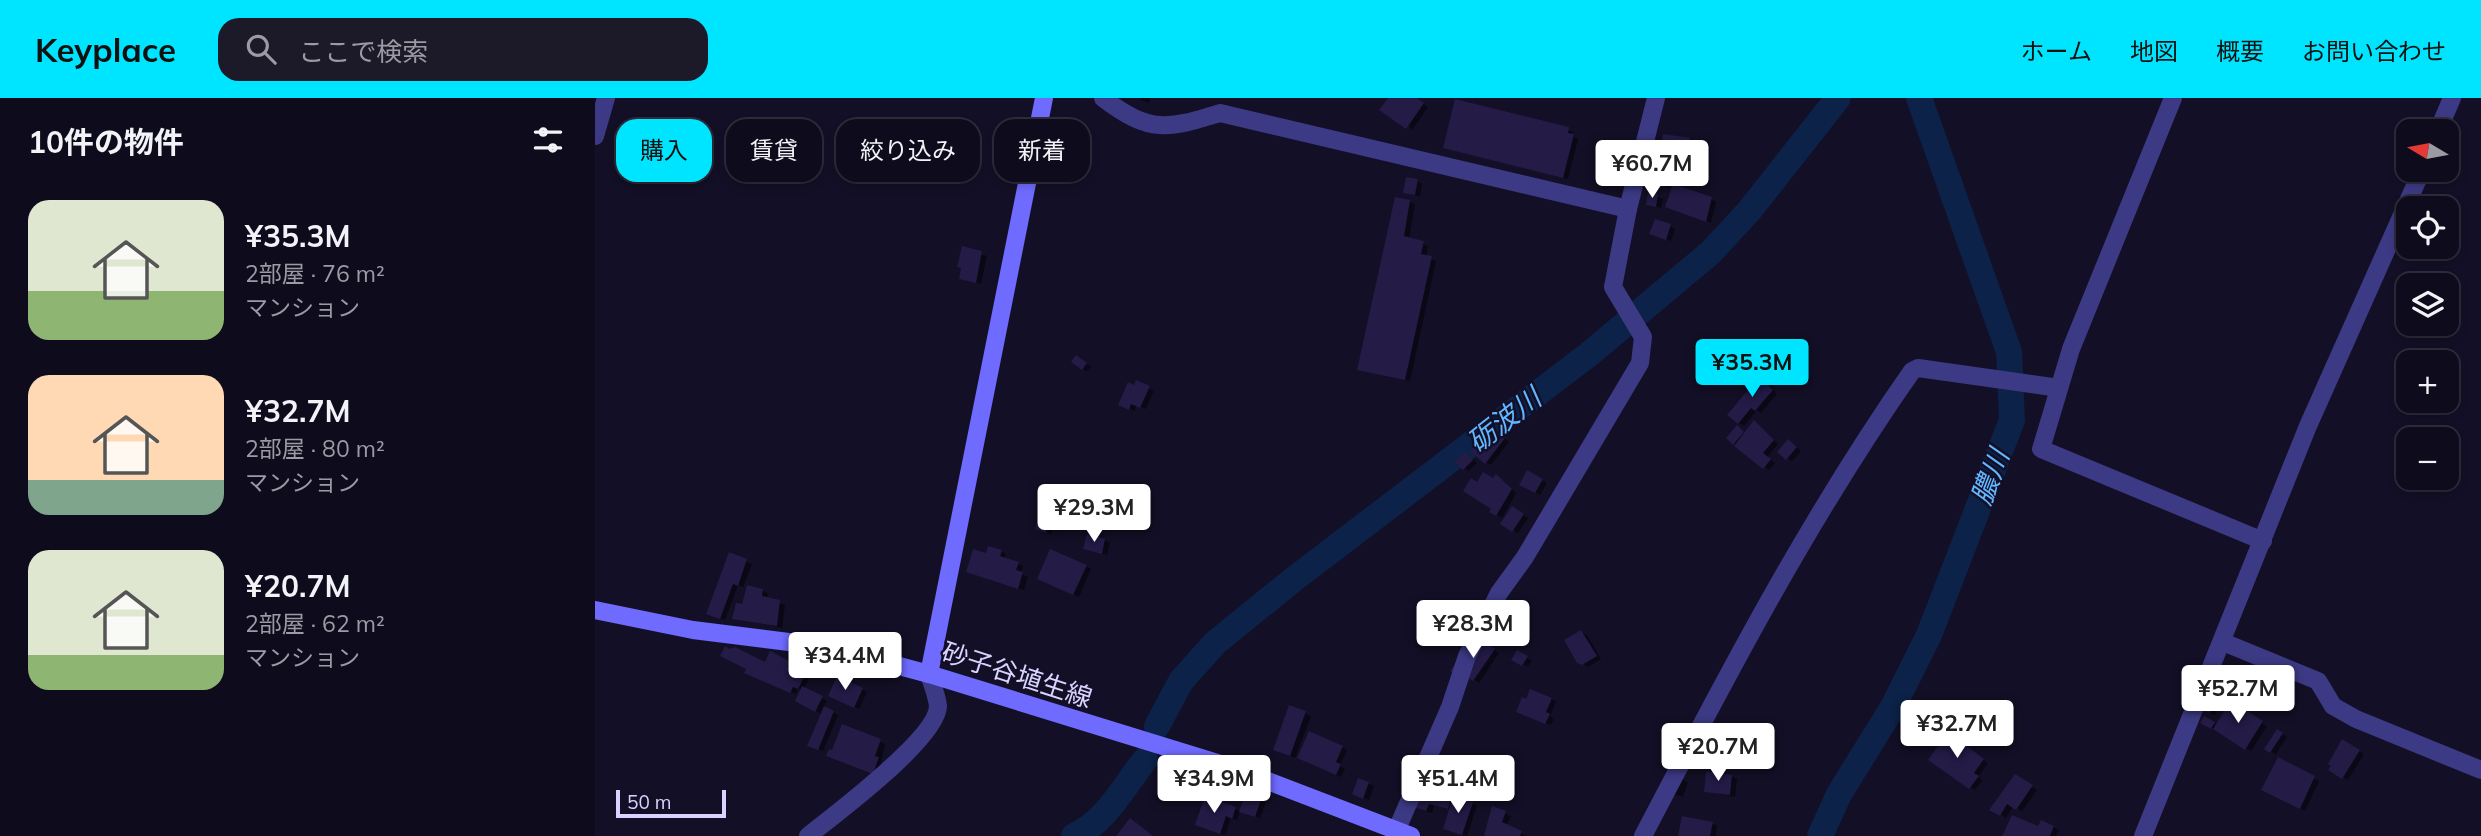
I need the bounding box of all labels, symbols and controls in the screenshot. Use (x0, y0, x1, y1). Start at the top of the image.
search box (218, 18, 708, 81)
text: Keyplace (35, 29, 176, 70)
icon: search (242, 30, 280, 68)
text: ここで検索 (298, 35, 428, 68)
text: ホーム (2021, 36, 2092, 66)
text: 地図 (2130, 36, 2178, 66)
text: 概要 (2216, 36, 2264, 66)
text: お問い合わせ (2302, 36, 2446, 66)
chip: 購入 (616, 119, 712, 182)
chip: 賃貸 (726, 119, 822, 182)
chip: 絞り込み (836, 119, 980, 182)
chip: 新着 (994, 119, 1090, 182)
north arrow (2396, 119, 2459, 182)
map controls (2396, 119, 2459, 490)
icon: filters (529, 121, 567, 159)
text: 10件の物件 (28, 123, 184, 161)
pin: ¥60.7M (1595, 140, 1709, 200)
text: ¥60.7M (1612, 148, 1692, 177)
button: locate (2396, 196, 2459, 259)
text: ¥35.3M (245, 217, 351, 255)
icon: home (84, 228, 168, 312)
text: 2部屋 · 76 m² (245, 259, 385, 288)
button: layers (2396, 273, 2459, 336)
text: マンション (245, 293, 360, 322)
pin: ¥35.3M (1695, 340, 1809, 399)
text: ¥35.3M (1712, 347, 1792, 376)
button: + (2396, 350, 2459, 413)
water label: 砺波川 (1460, 378, 1550, 459)
text: ¥32.7M (245, 392, 351, 430)
icon: home (84, 403, 168, 487)
button: − (2396, 427, 2459, 490)
text: 2部屋 · 80 m² (245, 434, 385, 463)
water label: 膿川 (1963, 442, 2017, 509)
text: マンション (245, 468, 360, 497)
pin: ¥29.3M (1037, 484, 1151, 544)
text: ¥29.3M (1054, 492, 1134, 521)
text: ¥20.7M (245, 567, 351, 605)
icon: home (84, 578, 168, 662)
pin: ¥28.3M (1416, 601, 1530, 660)
text: ¥28.3M (1433, 608, 1513, 637)
text: 2部屋 · 62 m² (245, 609, 385, 638)
pin: ¥34.4M (788, 632, 902, 692)
street label: 砂子谷埴生線 (938, 635, 1096, 714)
text: ¥34.4M (805, 640, 885, 669)
text: マンション (245, 643, 360, 672)
pin: ¥52.7M (2181, 666, 2295, 725)
text: ¥52.7M (2198, 673, 2278, 702)
pin: ¥32.7M (1900, 700, 2014, 760)
text: ¥32.7M (1917, 708, 1997, 737)
pin: ¥20.7M (1661, 724, 1775, 783)
text: ¥20.7M (1678, 731, 1758, 760)
pin: ¥34.9M (1157, 756, 1271, 815)
pin: ¥51.4M (1401, 756, 1515, 815)
text: ¥34.9M (1174, 763, 1254, 792)
text: ¥51.4M (1418, 763, 1498, 792)
scale bar (616, 787, 726, 819)
text: 50 m (627, 790, 671, 814)

